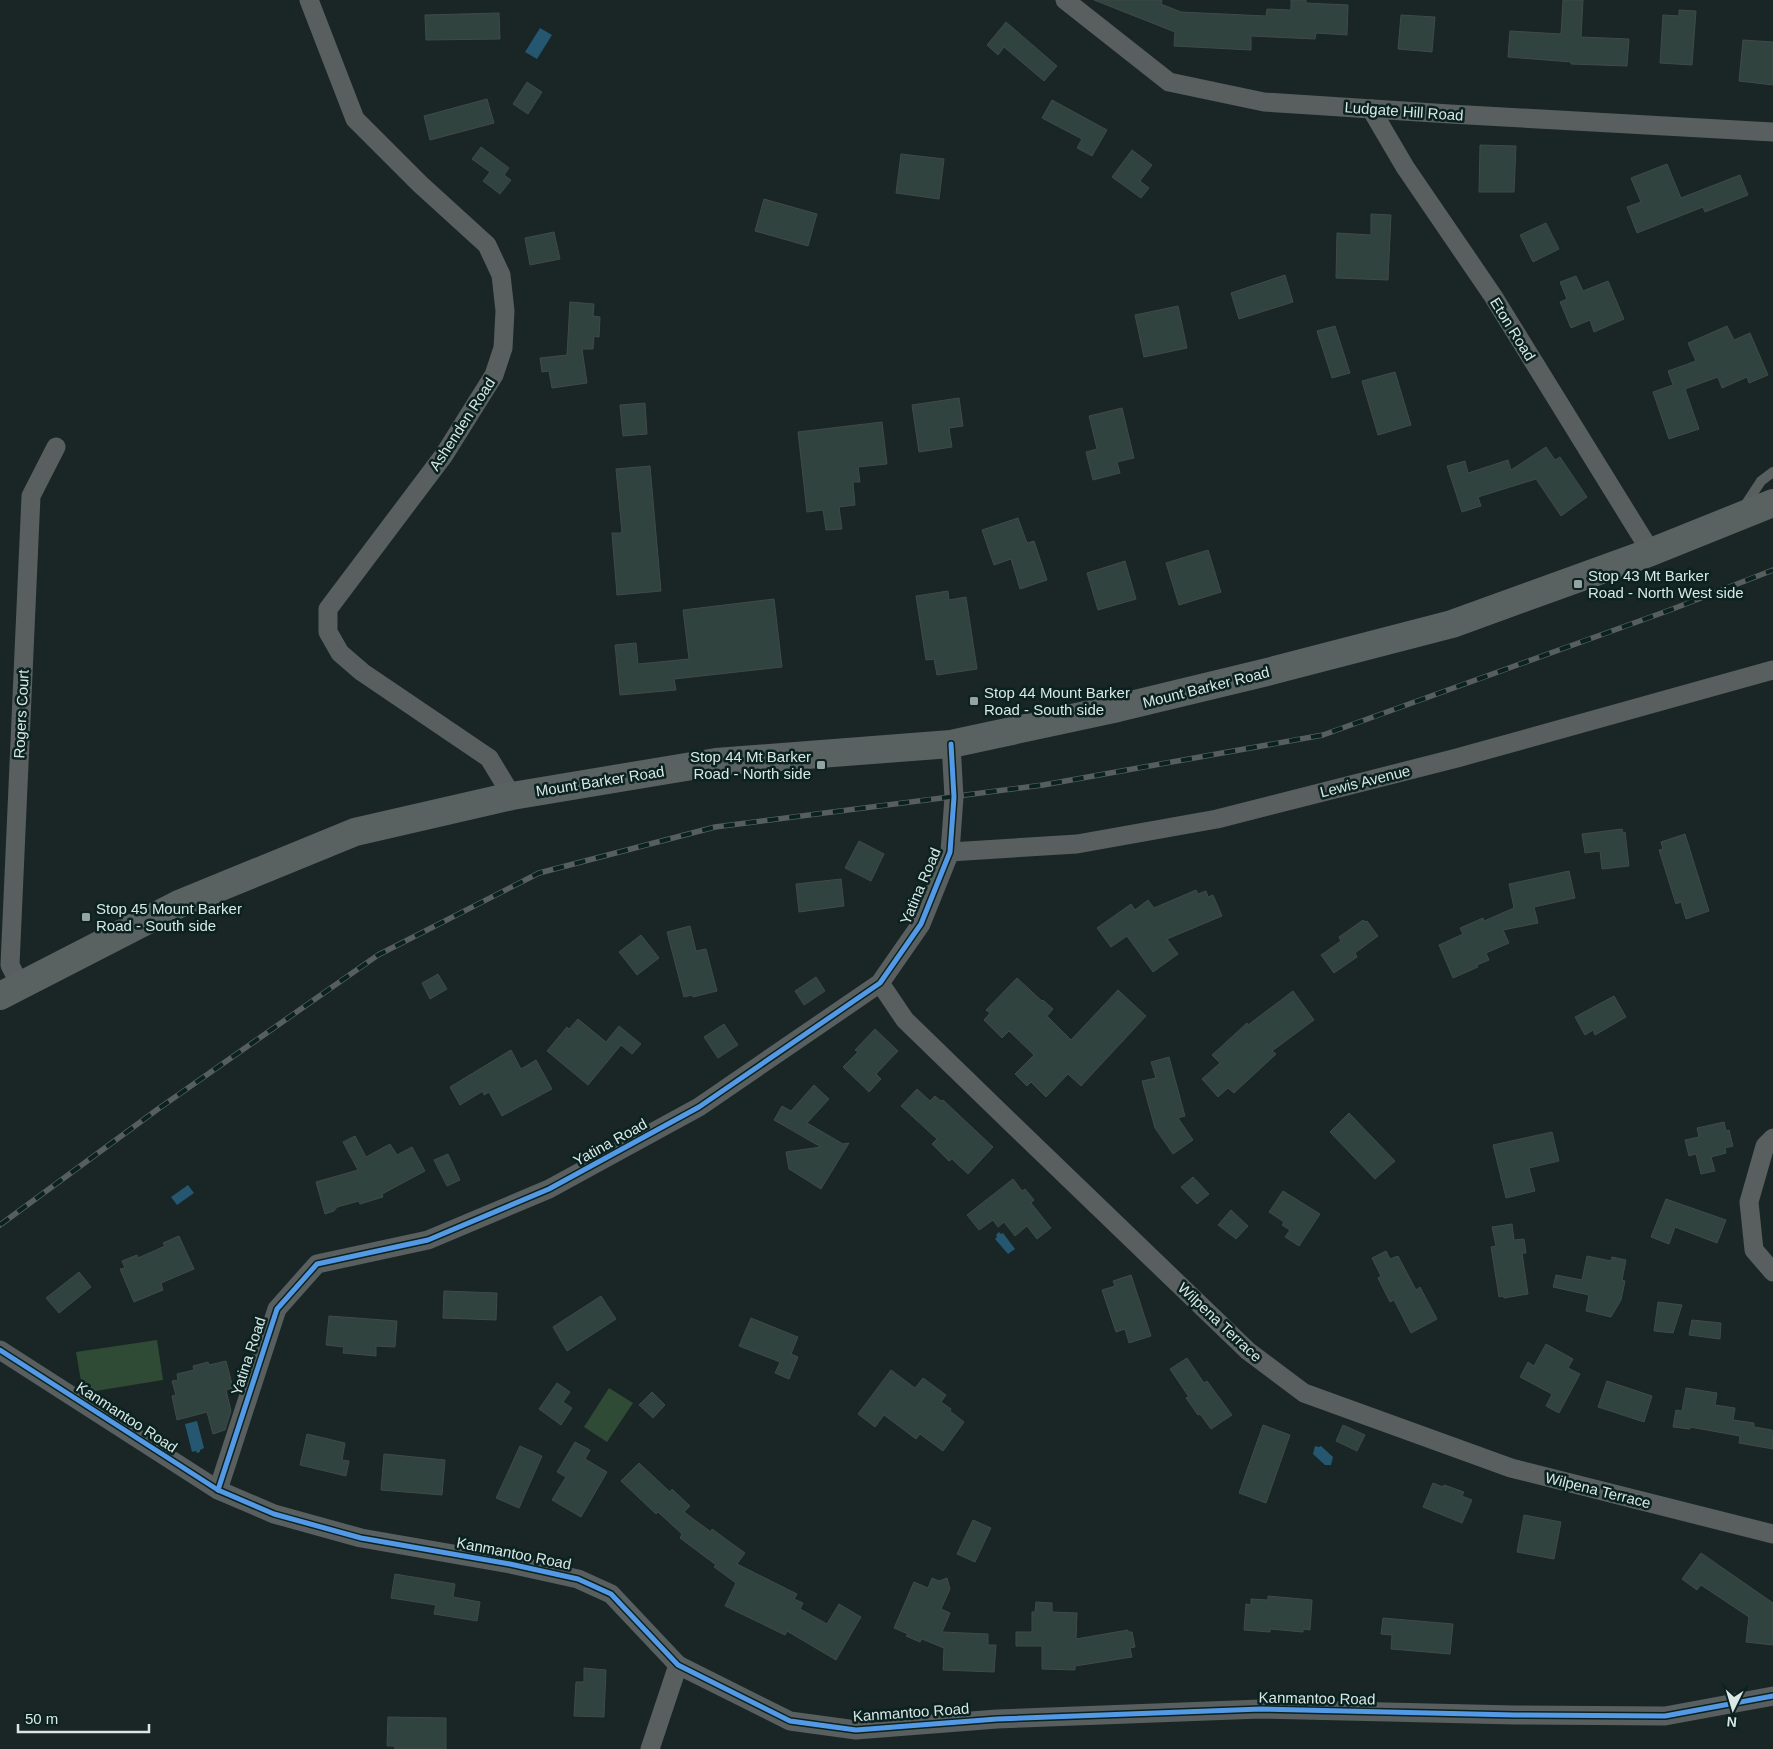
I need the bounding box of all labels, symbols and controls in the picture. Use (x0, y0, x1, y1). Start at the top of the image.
street label: Ludgate Hill Road (1344, 98, 1464, 124)
street label: Eton Road (1487, 294, 1539, 364)
street label: Ashenden Road (426, 374, 498, 474)
place label: Stop 43 Mt Barker Road - North West side (1588, 567, 1744, 601)
marker: Stop 43 Mt Barker Road - North West side (1572, 578, 1584, 590)
street label: Mount Barker Road (1141, 663, 1271, 711)
street label: Rogers Court (10, 668, 32, 759)
place label: Stop 44 Mount Barker Road - South side (984, 684, 1130, 718)
marker: Stop 44 Mount Barker Road - South side (968, 695, 980, 707)
place label: Stop 44 Mt Barker Road - North side (690, 748, 811, 782)
marker: Stop 44 Mt Barker Road - North side (815, 759, 827, 771)
street label: Mount Barker Road (534, 762, 666, 800)
street label: Lewis Avenue (1318, 762, 1412, 800)
street label: Yatina Road (896, 845, 944, 927)
place label: Stop 45 Mount Barker Road - South side (96, 900, 242, 934)
marker: Stop 45 Mount Barker Road - South side (80, 911, 92, 923)
street label: Yatina Road (570, 1115, 650, 1169)
street label: Wilpena Terrace (1175, 1279, 1265, 1365)
street label: Yatina Road (227, 1315, 269, 1397)
street label: Kanmantoo Road (73, 1378, 181, 1456)
street label: Wilpena Terrace (1543, 1469, 1653, 1511)
street label: Kanmantoo Road (455, 1534, 573, 1572)
north arrow (1708, 1684, 1758, 1734)
street label: Kanmantoo Road (1258, 1688, 1376, 1708)
street label: Kanmantoo Road (852, 1699, 970, 1725)
scale bar (18, 1702, 149, 1734)
text: 50 m (25, 1710, 58, 1727)
text: N (1726, 1714, 1738, 1730)

